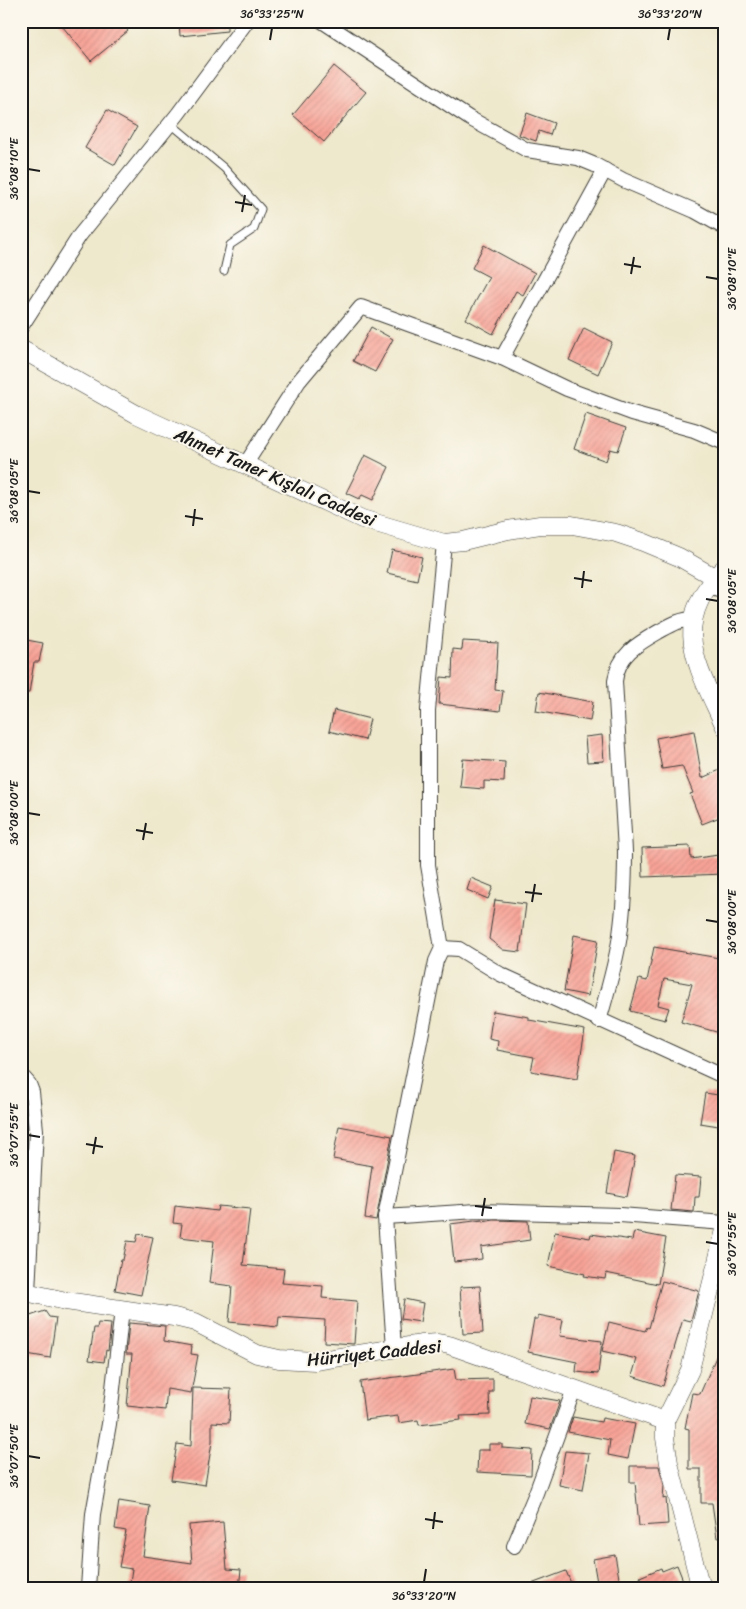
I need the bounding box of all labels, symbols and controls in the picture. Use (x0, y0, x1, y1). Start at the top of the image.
text: 36°33'25"N (240, 3, 305, 25)
text: 36°33'20"N (638, 3, 703, 25)
text: 36°08'10"E (3, 137, 25, 200)
text: 36°08'10"E (721, 247, 743, 310)
street label: Ahmet Taner Kışlalı Caddesi (168, 418, 382, 536)
text: 36°08'05"E (3, 457, 25, 523)
text: 36°08'05"E (721, 567, 743, 633)
text: 36°08'00"E (3, 779, 25, 845)
text: 36°08'00"E (721, 888, 743, 954)
text: 36°07'55"E (3, 1102, 25, 1167)
text: 36°07'55"E (721, 1211, 743, 1276)
street label: Hürriyet Caddesi (305, 1330, 444, 1376)
text: 36°07'50"E (3, 1423, 25, 1488)
text: 36°33'20"N (392, 1585, 457, 1607)

